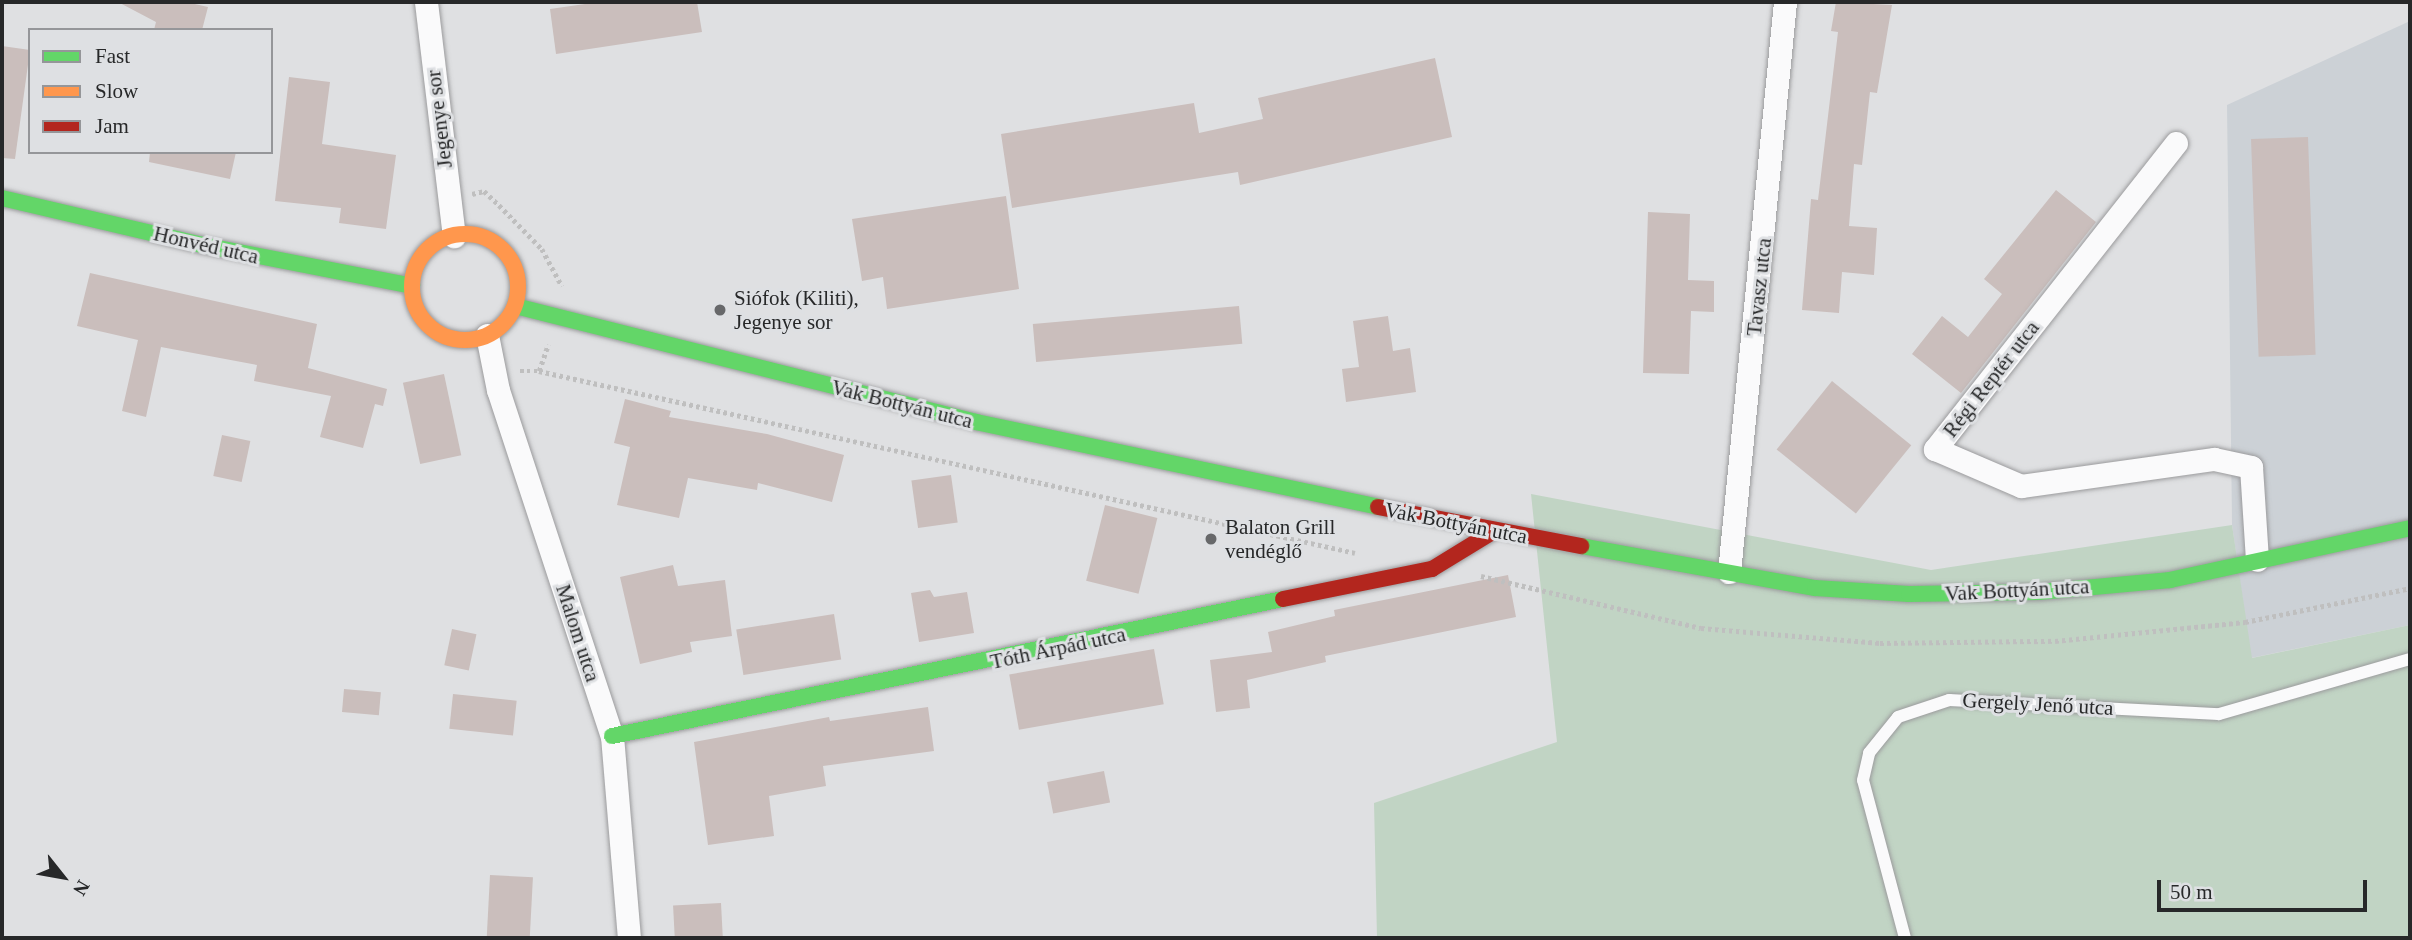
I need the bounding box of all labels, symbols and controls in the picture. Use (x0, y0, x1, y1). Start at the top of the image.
legend (28, 28, 273, 154)
text: Fast (95, 44, 130, 68)
street label: Jegenye sor (420, 69, 458, 169)
text: Slow (95, 79, 138, 103)
text: Jam (95, 114, 129, 138)
street label: Honvéd utca (151, 221, 261, 269)
street label: Tavasz utca (1741, 237, 1777, 337)
place label: Siófok (Kiliti), Jegenye sor (734, 285, 859, 335)
marker: Siófok (Kiliti), Jegenye sor (712, 302, 728, 318)
street label: Régi Reptér utca (1938, 316, 2044, 442)
street label: Vak Bottyán utca (829, 374, 975, 434)
street label: Vak Bottyán utca (1383, 497, 1529, 549)
place label: Balaton Grill vendéglő (1225, 514, 1335, 564)
marker: Balaton Grill vendéglő (1203, 531, 1219, 547)
street label: Vak Bottyán utca (1944, 574, 2090, 606)
street label: Malom utca (550, 581, 606, 685)
street label: Tóth Árpád utca (988, 621, 1128, 675)
street label: Gergely Jenő utca (1962, 687, 2114, 721)
north arrow (28, 842, 98, 912)
scale bar (2160, 866, 2370, 910)
text: N (69, 877, 94, 899)
text: 50 m (2170, 880, 2213, 904)

